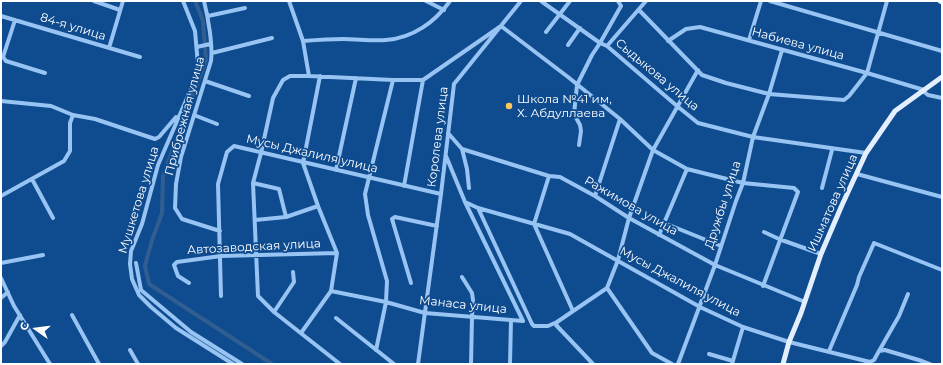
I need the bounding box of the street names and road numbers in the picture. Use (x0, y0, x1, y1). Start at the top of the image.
street label: 84-я улица (38, 10, 108, 44)
street label: Набиева улица (750, 25, 846, 63)
street label: Сыдыкова улица (612, 36, 702, 114)
street label: Прибрежная улица (162, 55, 208, 177)
street label: Королева улица (425, 86, 451, 188)
street label: Мусы Джалиля улица (245, 132, 379, 176)
street label: Мушкетова улица (116, 145, 162, 255)
street label: Ишматова улица (805, 152, 861, 254)
street label: Дружбы улица (702, 159, 744, 251)
street label: Ражимова улица (582, 173, 680, 239)
street label: Автозаводская улица (187, 236, 321, 258)
street label: Мусы Джалиля улица (617, 244, 743, 320)
street label: Манаса улица (418, 293, 508, 317)

